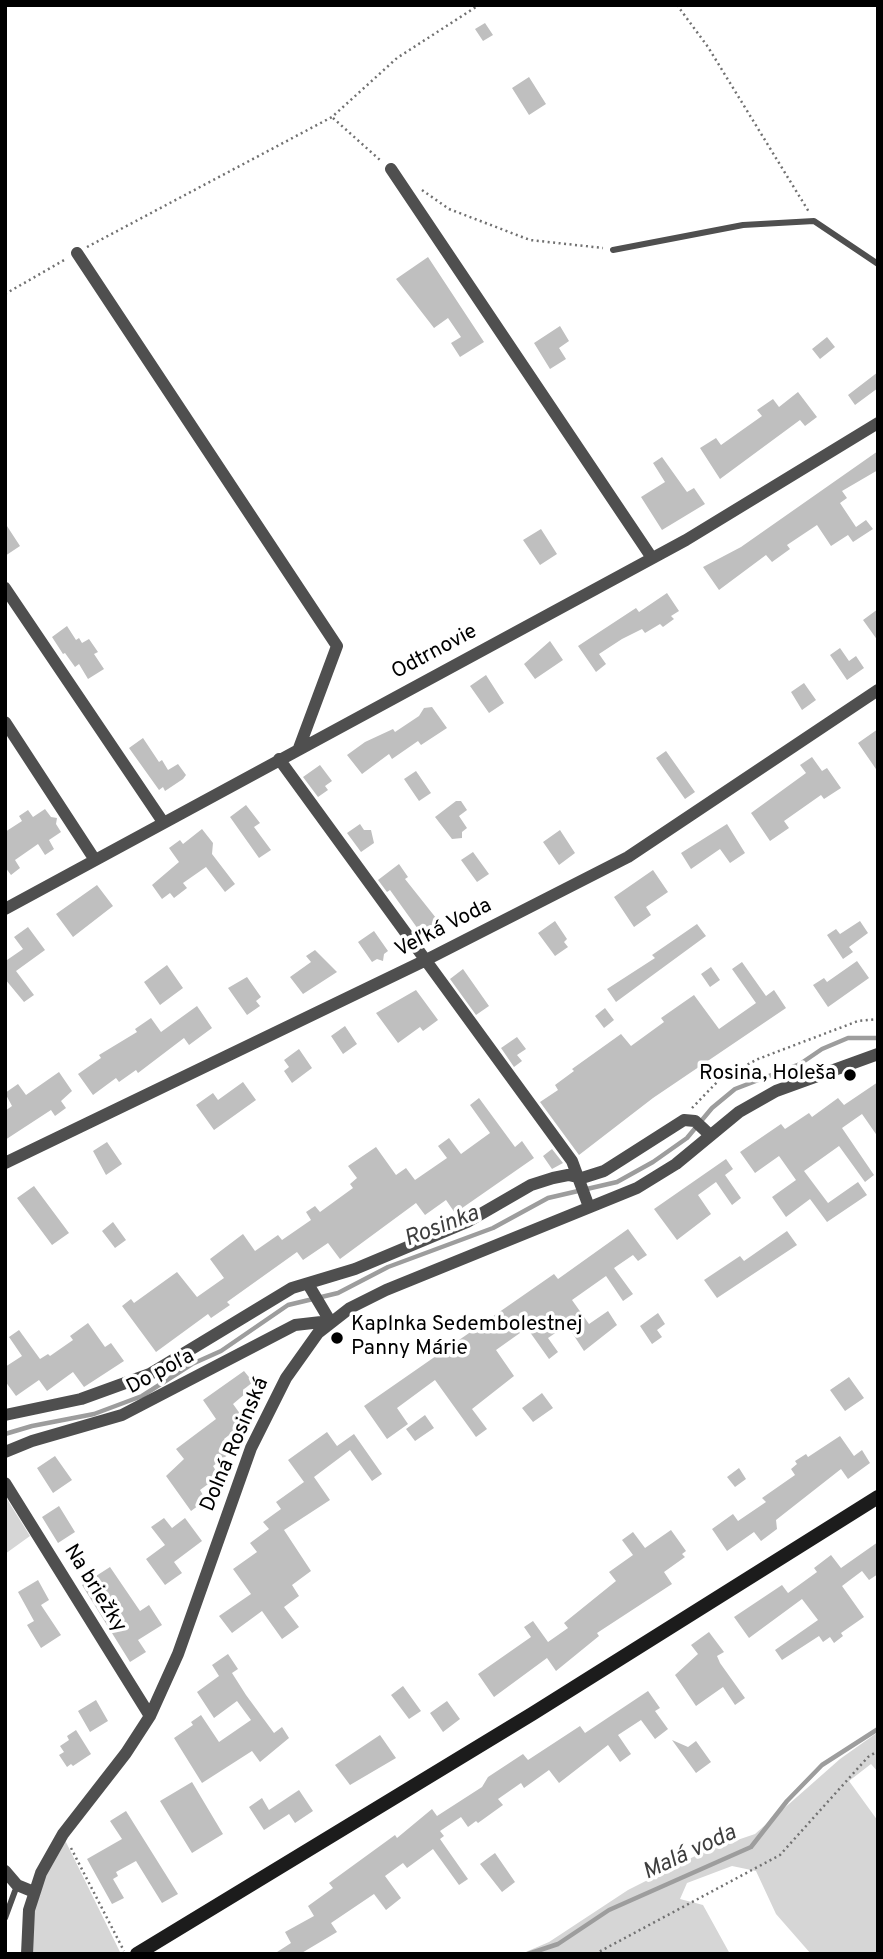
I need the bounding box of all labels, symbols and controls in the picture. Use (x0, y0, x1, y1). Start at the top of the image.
street label: Odtrnovie (388, 620, 482, 686)
street label: Veľká Voda (392, 894, 496, 964)
place label: Rosina, Holeša (699, 1062, 836, 1088)
marker: Rosina, Holeša (842, 1067, 858, 1083)
water label: Rosinka (401, 1201, 483, 1255)
place label: Kaplnka Sedembolestnej Panny Márie (351, 1313, 583, 1363)
marker: Kaplnka Sedembolestnej Panny Márie (329, 1330, 345, 1346)
street label: Do poľa (123, 1345, 199, 1401)
street label: Dolná Rosinská (196, 1374, 276, 1516)
street label: Na briežky (57, 1540, 131, 1638)
water label: Malá voda (639, 1820, 741, 1888)

